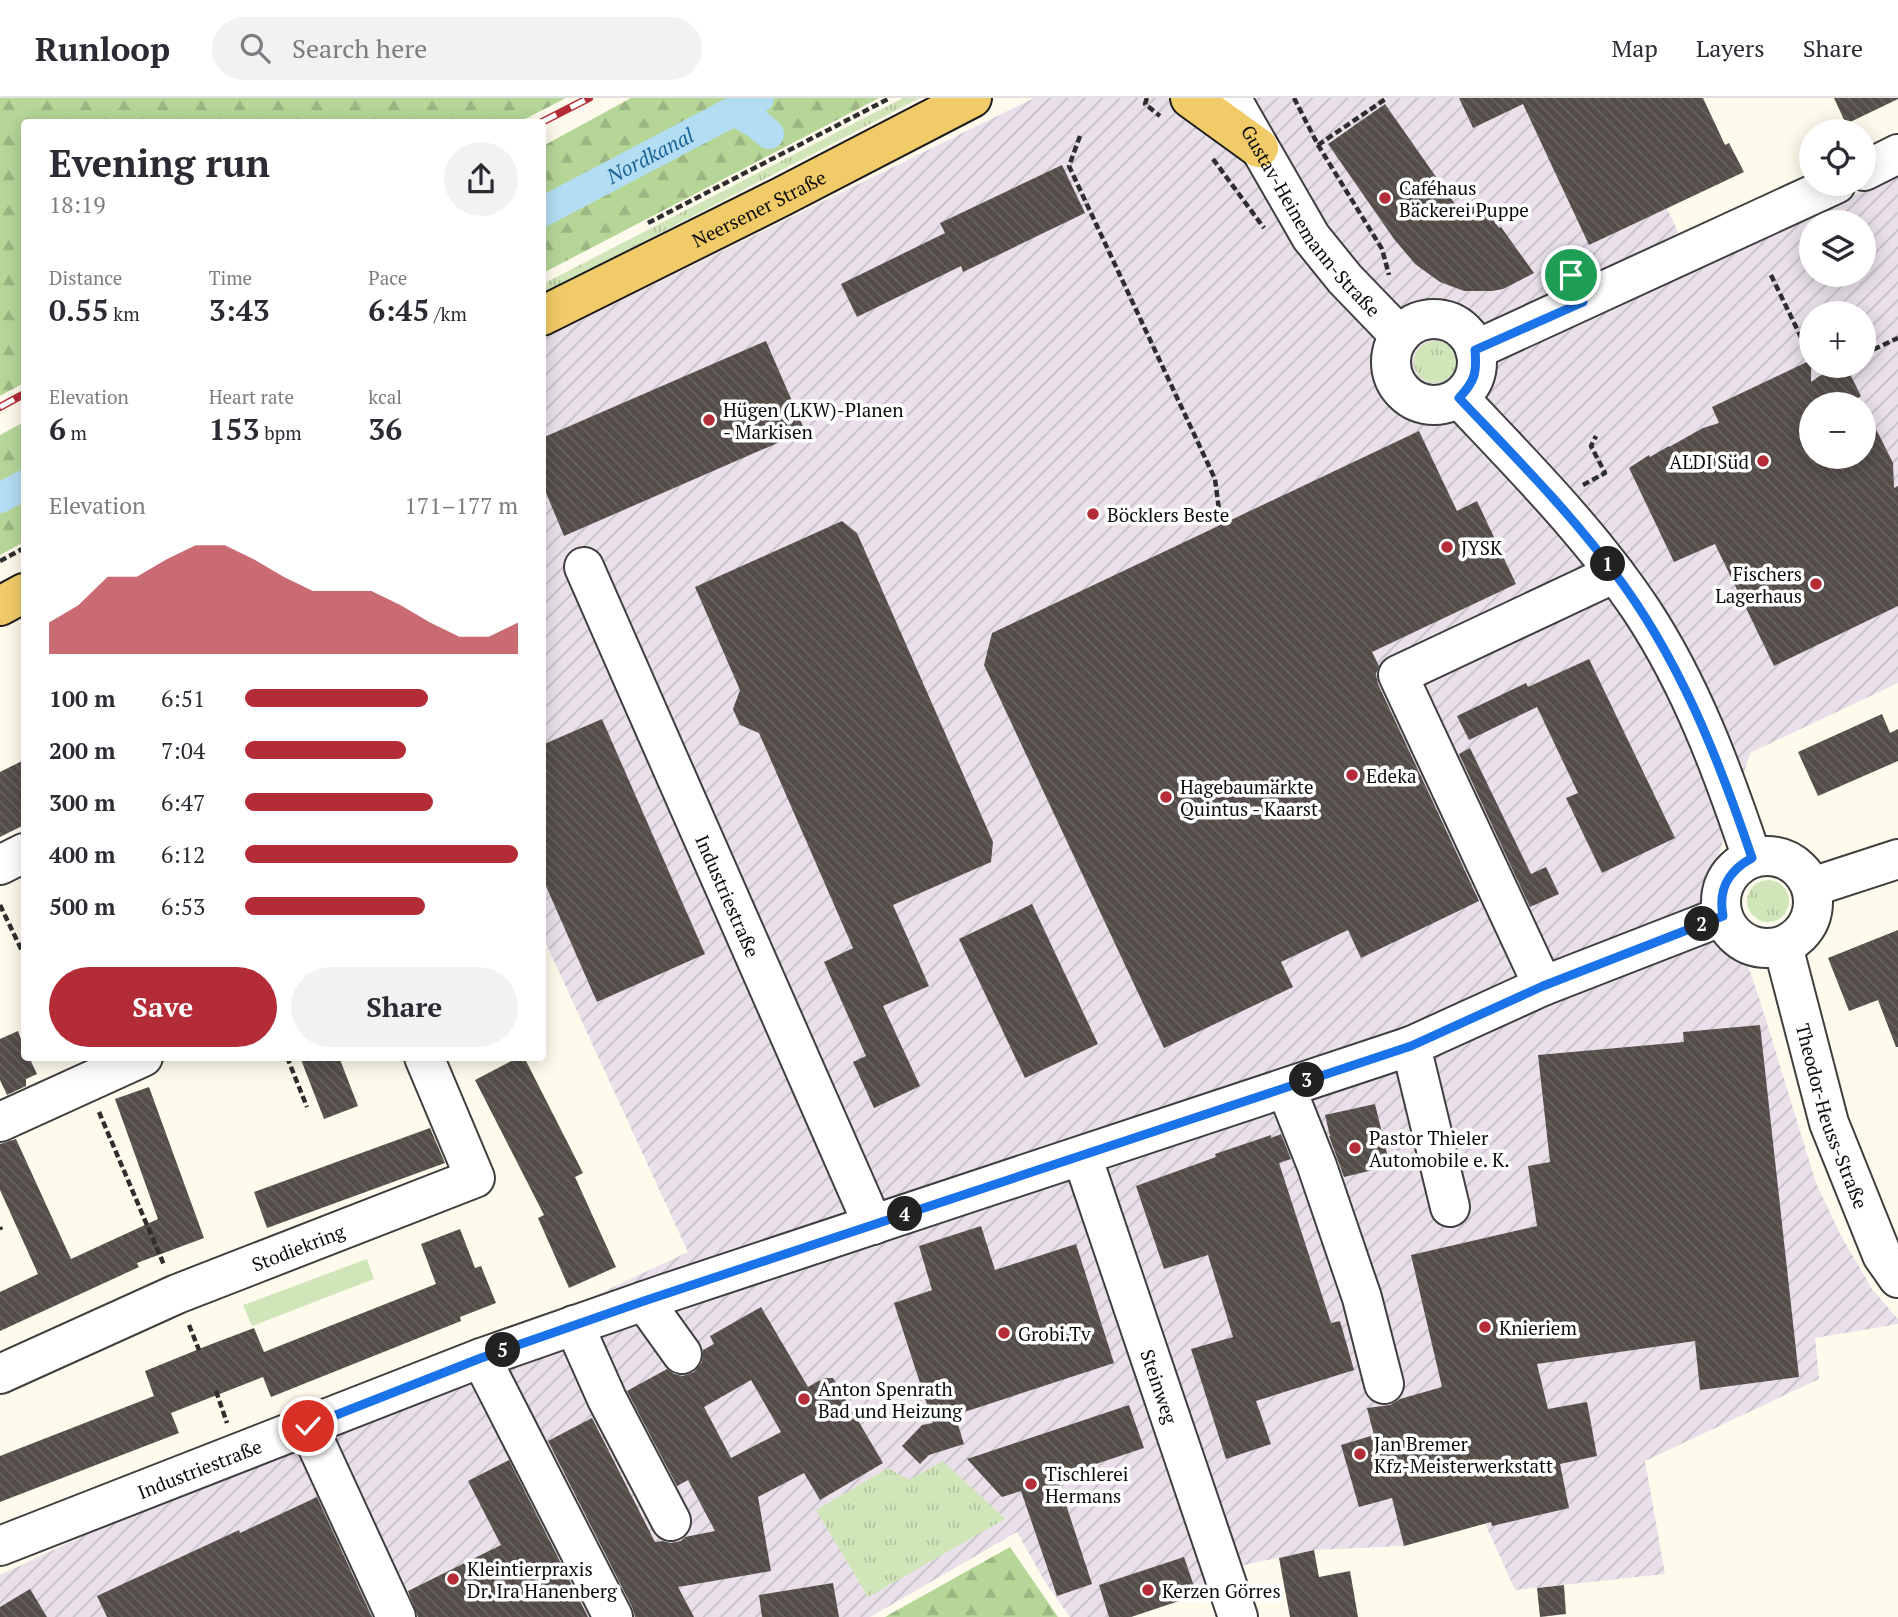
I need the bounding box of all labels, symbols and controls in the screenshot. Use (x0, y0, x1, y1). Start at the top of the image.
search box (212, 17, 702, 80)
text: Runloop (35, 27, 170, 70)
icon: search (236, 29, 274, 67)
text: Search here (292, 31, 427, 65)
text: Map (1611, 32, 1658, 64)
text: Layers (1696, 32, 1765, 64)
text: Share (1803, 32, 1863, 64)
map controls (1799, 119, 1876, 469)
button: locate (1799, 119, 1876, 196)
street label: Gustav-Heinemann-Straße (1236, 120, 1387, 321)
water label: Nordkanal (601, 121, 699, 190)
text: Evening run (49, 138, 270, 188)
button: share (444, 142, 518, 216)
street label: Neersener Straße (687, 164, 830, 252)
place label: Caféhaus Bäckerei Puppe (1399, 175, 1529, 222)
text: 18:19 (49, 189, 106, 220)
marker: Caféhaus Bäckerei Puppe (1377, 190, 1393, 206)
button: layers (1799, 210, 1876, 287)
pin (1541, 245, 1601, 305)
icon: arrive (1552, 256, 1590, 294)
text: Distance (49, 265, 122, 290)
text: Time (209, 265, 252, 290)
text: Pace (368, 265, 407, 290)
text: 0.55 (49, 290, 109, 330)
text: 3:43 (209, 290, 270, 330)
text: 6:45 (368, 290, 429, 330)
text: km (109, 301, 140, 326)
text: /km (429, 301, 467, 326)
button: + (1799, 301, 1876, 378)
text: Elevation (49, 384, 129, 409)
text: Heart rate (209, 384, 294, 409)
text: kcal (368, 384, 402, 409)
button: − (1799, 392, 1876, 469)
place label: Hügen (LKW)-Planen - Markisen (723, 397, 903, 444)
text: 6 (49, 409, 66, 449)
text: 153 (209, 409, 260, 449)
text: 36 (368, 409, 402, 449)
marker: Hügen (LKW)-Planen - Markisen (701, 412, 717, 428)
text: m (66, 420, 87, 445)
text: bpm (260, 420, 302, 445)
place label: ALDI Süd (1669, 449, 1749, 474)
marker: ALDI Süd (1755, 453, 1771, 469)
text: Elevation (49, 490, 146, 521)
text: 171–177 m (405, 490, 518, 521)
place label: Böcklers Beste (1107, 502, 1229, 527)
marker: Böcklers Beste (1085, 506, 1101, 522)
place label: JYSK (1461, 535, 1503, 560)
marker: JYSK (1439, 539, 1455, 555)
pin: 1 (1590, 546, 1626, 582)
text: 1 (1602, 551, 1613, 576)
place label: Fischers Lagerhaus (1715, 561, 1802, 608)
marker: Fischers Lagerhaus (1808, 576, 1824, 592)
text: 100 m (49, 683, 115, 714)
text: 6:51 (161, 683, 205, 714)
text: 200 m (49, 735, 115, 766)
text: 7:04 (161, 735, 205, 766)
place label: Edeka (1366, 763, 1417, 788)
marker: Edeka (1344, 767, 1360, 783)
place label: Hagebaumärkte Quintus - Kaarst (1180, 774, 1318, 821)
text: 300 m (49, 787, 115, 818)
text: 6:47 (161, 787, 205, 818)
marker: Hagebaumärkte Quintus - Kaarst (1158, 789, 1174, 805)
street label: Industriestraße (691, 831, 766, 961)
text: 400 m (49, 839, 115, 870)
text: 6:12 (161, 839, 205, 870)
text: 500 m (49, 891, 115, 922)
text: 6:53 (161, 891, 205, 922)
pin: 2 (1684, 906, 1720, 942)
text: 2 (1696, 911, 1707, 936)
button: Save (49, 967, 277, 1047)
button: Share (291, 967, 518, 1047)
street label: Theodor-Heuss-Straße (1791, 1021, 1874, 1212)
pin: 3 (1290, 1062, 1324, 1098)
text: 3 (1301, 1067, 1312, 1092)
place label: Pastor Thieler Automobile e. K. (1369, 1125, 1510, 1172)
marker: Pastor Thieler Automobile e. K. (1347, 1140, 1363, 1156)
pin: 4 (888, 1196, 922, 1232)
text: 4 (899, 1201, 910, 1226)
street label: Stodiekring (248, 1217, 349, 1276)
place label: Knieriem (1499, 1315, 1577, 1340)
marker: Knieriem (1477, 1319, 1493, 1335)
place label: Grobi.Tv (1018, 1321, 1091, 1346)
marker: Grobi.Tv (996, 1325, 1012, 1341)
pin: 5 (486, 1332, 520, 1368)
text: 5 (497, 1337, 508, 1362)
street label: Steinweg (1136, 1346, 1184, 1428)
place label: Anton Spenrath Bad und Heizung (818, 1376, 963, 1423)
marker: Anton Spenrath Bad und Heizung (796, 1391, 812, 1407)
pin (278, 1396, 338, 1456)
icon: check (289, 1407, 327, 1445)
place label: Jan Bremer Kfz-Meisterwerkstatt (1374, 1431, 1553, 1478)
street label: Industriestraße (134, 1433, 265, 1504)
marker: Jan Bremer Kfz-Meisterwerkstatt (1352, 1446, 1368, 1462)
place label: Tischlerei Hermans (1045, 1461, 1129, 1508)
marker: Tischlerei Hermans (1023, 1476, 1039, 1492)
place label: Kleintierpraxis Dr. Ira Hanenberg (467, 1556, 618, 1603)
marker: Kleintierpraxis Dr. Ira Hanenberg (445, 1571, 461, 1587)
place label: Kerzen Görres (1162, 1578, 1281, 1603)
marker: Kerzen Görres (1140, 1582, 1156, 1598)

